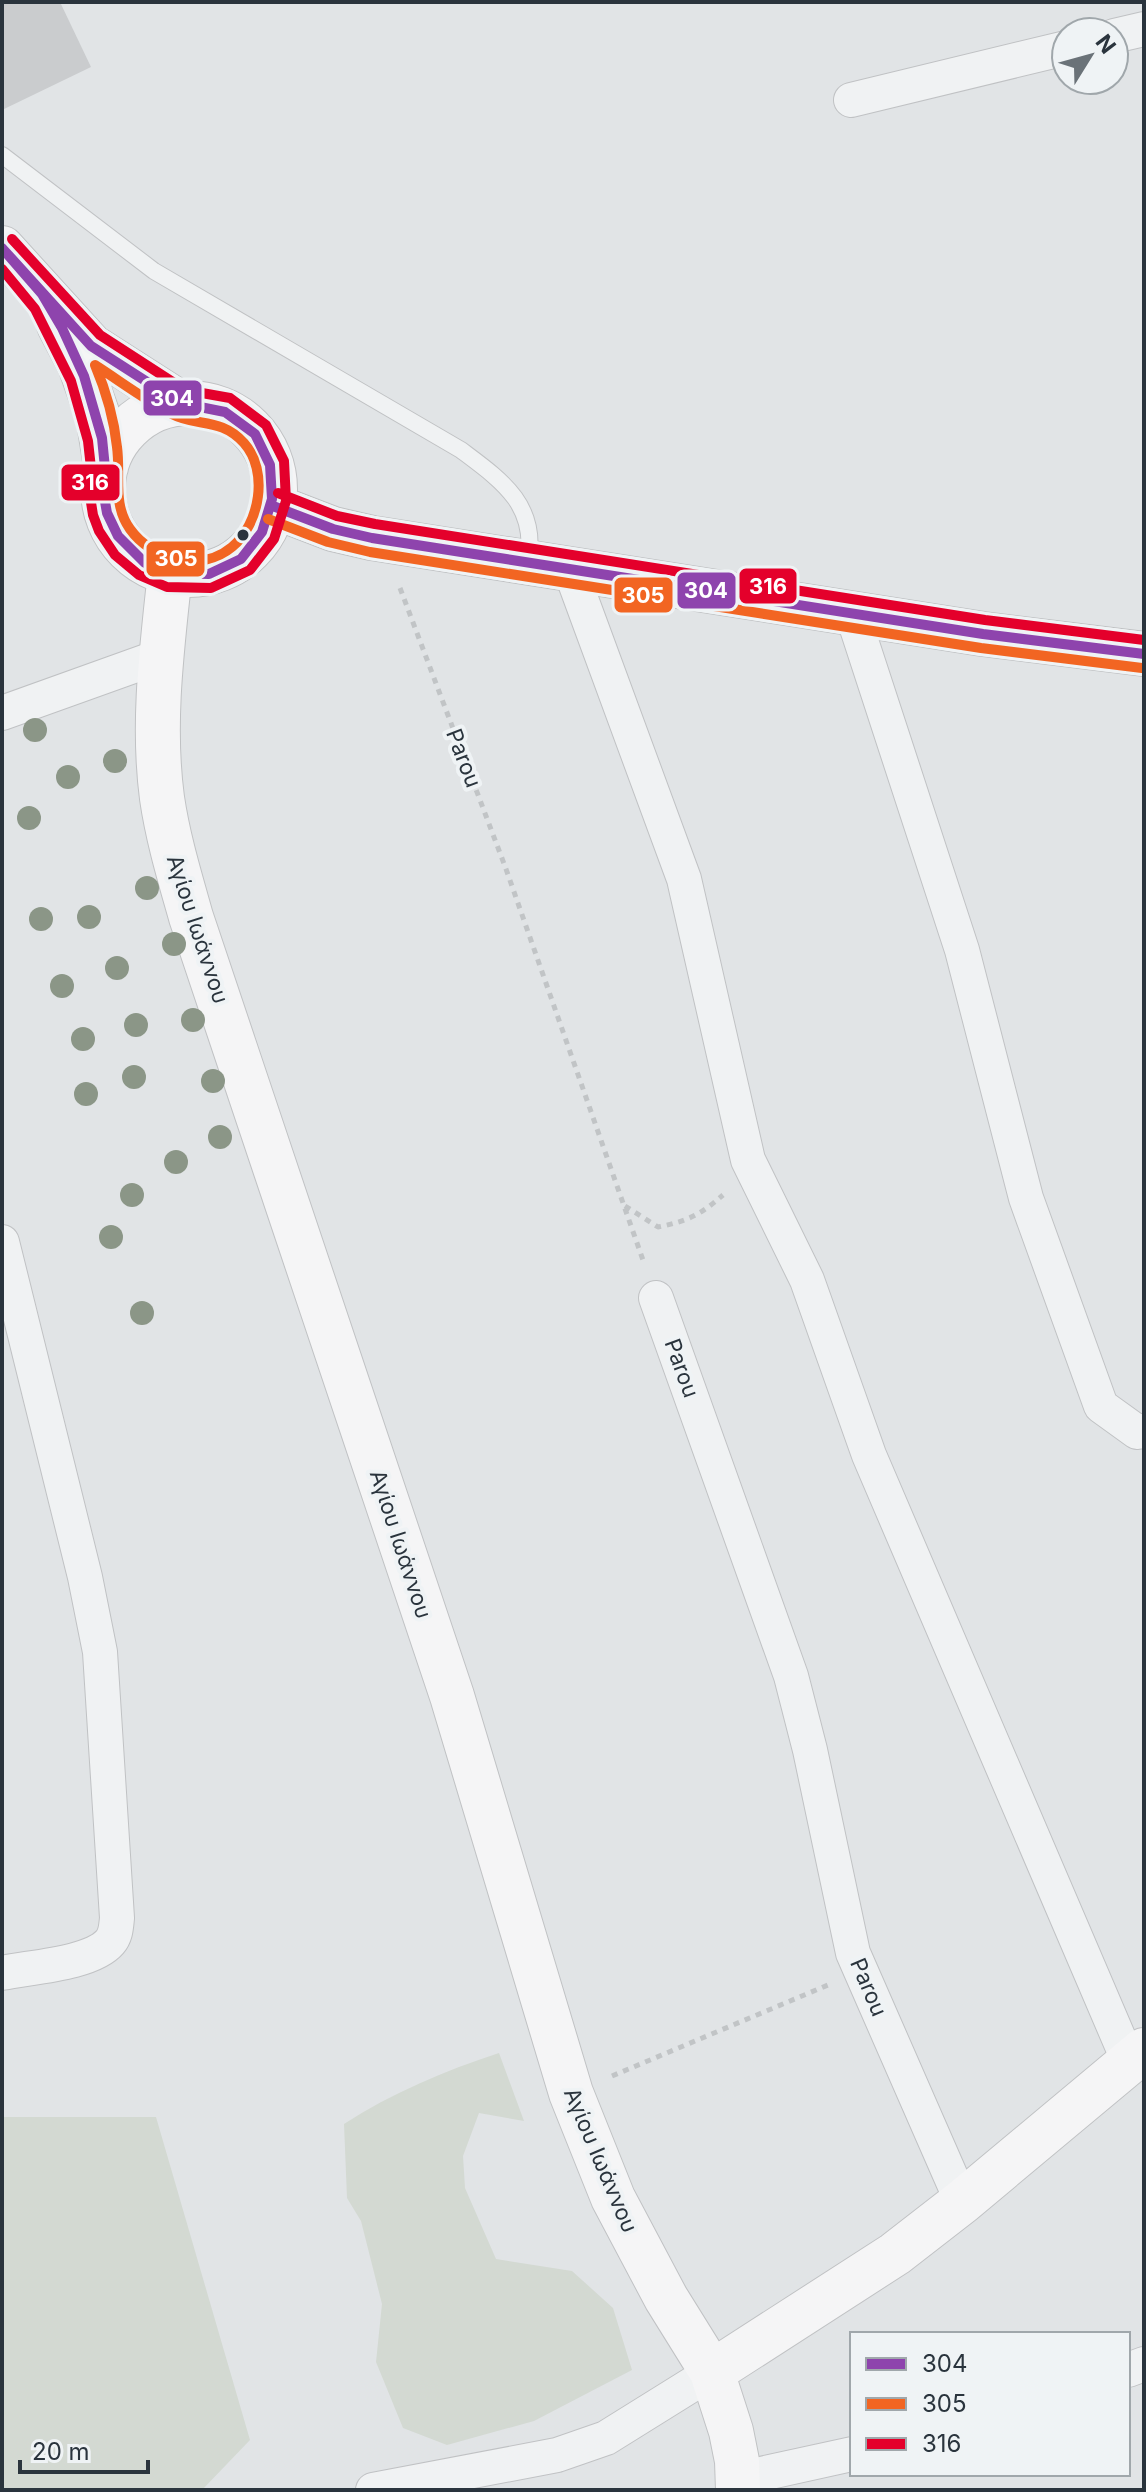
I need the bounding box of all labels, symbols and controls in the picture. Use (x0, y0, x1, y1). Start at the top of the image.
north arrow (1050, 16, 1130, 96)
text: N (1091, 29, 1121, 58)
line badge: 304 (142, 379, 203, 417)
text: 304 (150, 385, 194, 411)
line badge: 316 (60, 463, 121, 502)
text: 316 (71, 469, 109, 495)
unlabelled marker (235, 527, 251, 543)
line badge: 305 (145, 540, 206, 578)
text: 305 (154, 545, 198, 571)
line badge: 316 (738, 567, 798, 605)
line badge: 304 (676, 571, 737, 610)
text: 316 (749, 573, 787, 599)
line badge: 305 (613, 576, 674, 614)
text: 304 (684, 577, 728, 603)
text: 305 (621, 582, 665, 608)
street label: Parou (441, 725, 487, 791)
street label: Αγίου Ιωάννου (162, 851, 234, 1007)
street label: Parou (659, 1335, 705, 1401)
street label: Αγίου Ιωάννου (365, 1466, 437, 1622)
street label: Parou (845, 1954, 893, 2020)
street label: Αγίου Ιωάννου (559, 2084, 643, 2236)
legend (850, 2332, 1130, 2476)
text: 304 (922, 2349, 967, 2378)
text: 305 (922, 2389, 967, 2418)
scale bar (20, 2424, 148, 2474)
text: 316 (922, 2429, 961, 2458)
text: 20 m (32, 2437, 90, 2466)

